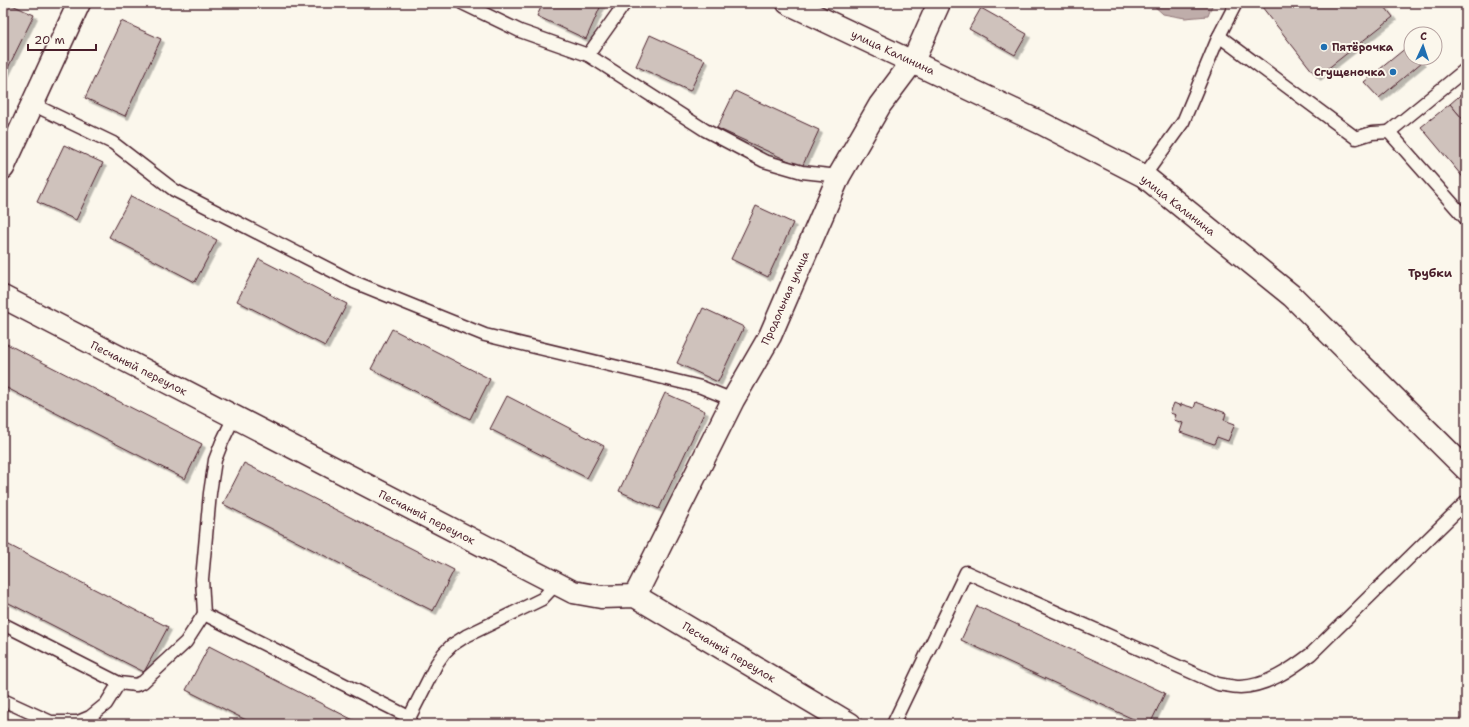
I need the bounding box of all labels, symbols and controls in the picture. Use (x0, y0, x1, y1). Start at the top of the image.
scale bar (28, 26, 96, 52)
street label: улица Калинина (848, 26, 937, 79)
north arrow (1403, 26, 1443, 66)
text: С (1420, 29, 1428, 44)
text: 20 m (34, 32, 65, 48)
place label: Пятёрочка (1332, 40, 1394, 55)
marker: Пятёрочка (1319, 42, 1329, 52)
place label: Сгущеночка (1314, 65, 1385, 80)
marker: Сгущеночка (1388, 67, 1398, 77)
street label: улица Калинина (1137, 172, 1218, 239)
street label: Продольная улица (758, 249, 813, 347)
district label: Трубки (1408, 265, 1453, 281)
street label: Песчаный переулок (88, 338, 190, 399)
street label: Песчаный переулок (376, 487, 478, 548)
street label: Песчаный переулок (679, 619, 778, 686)

